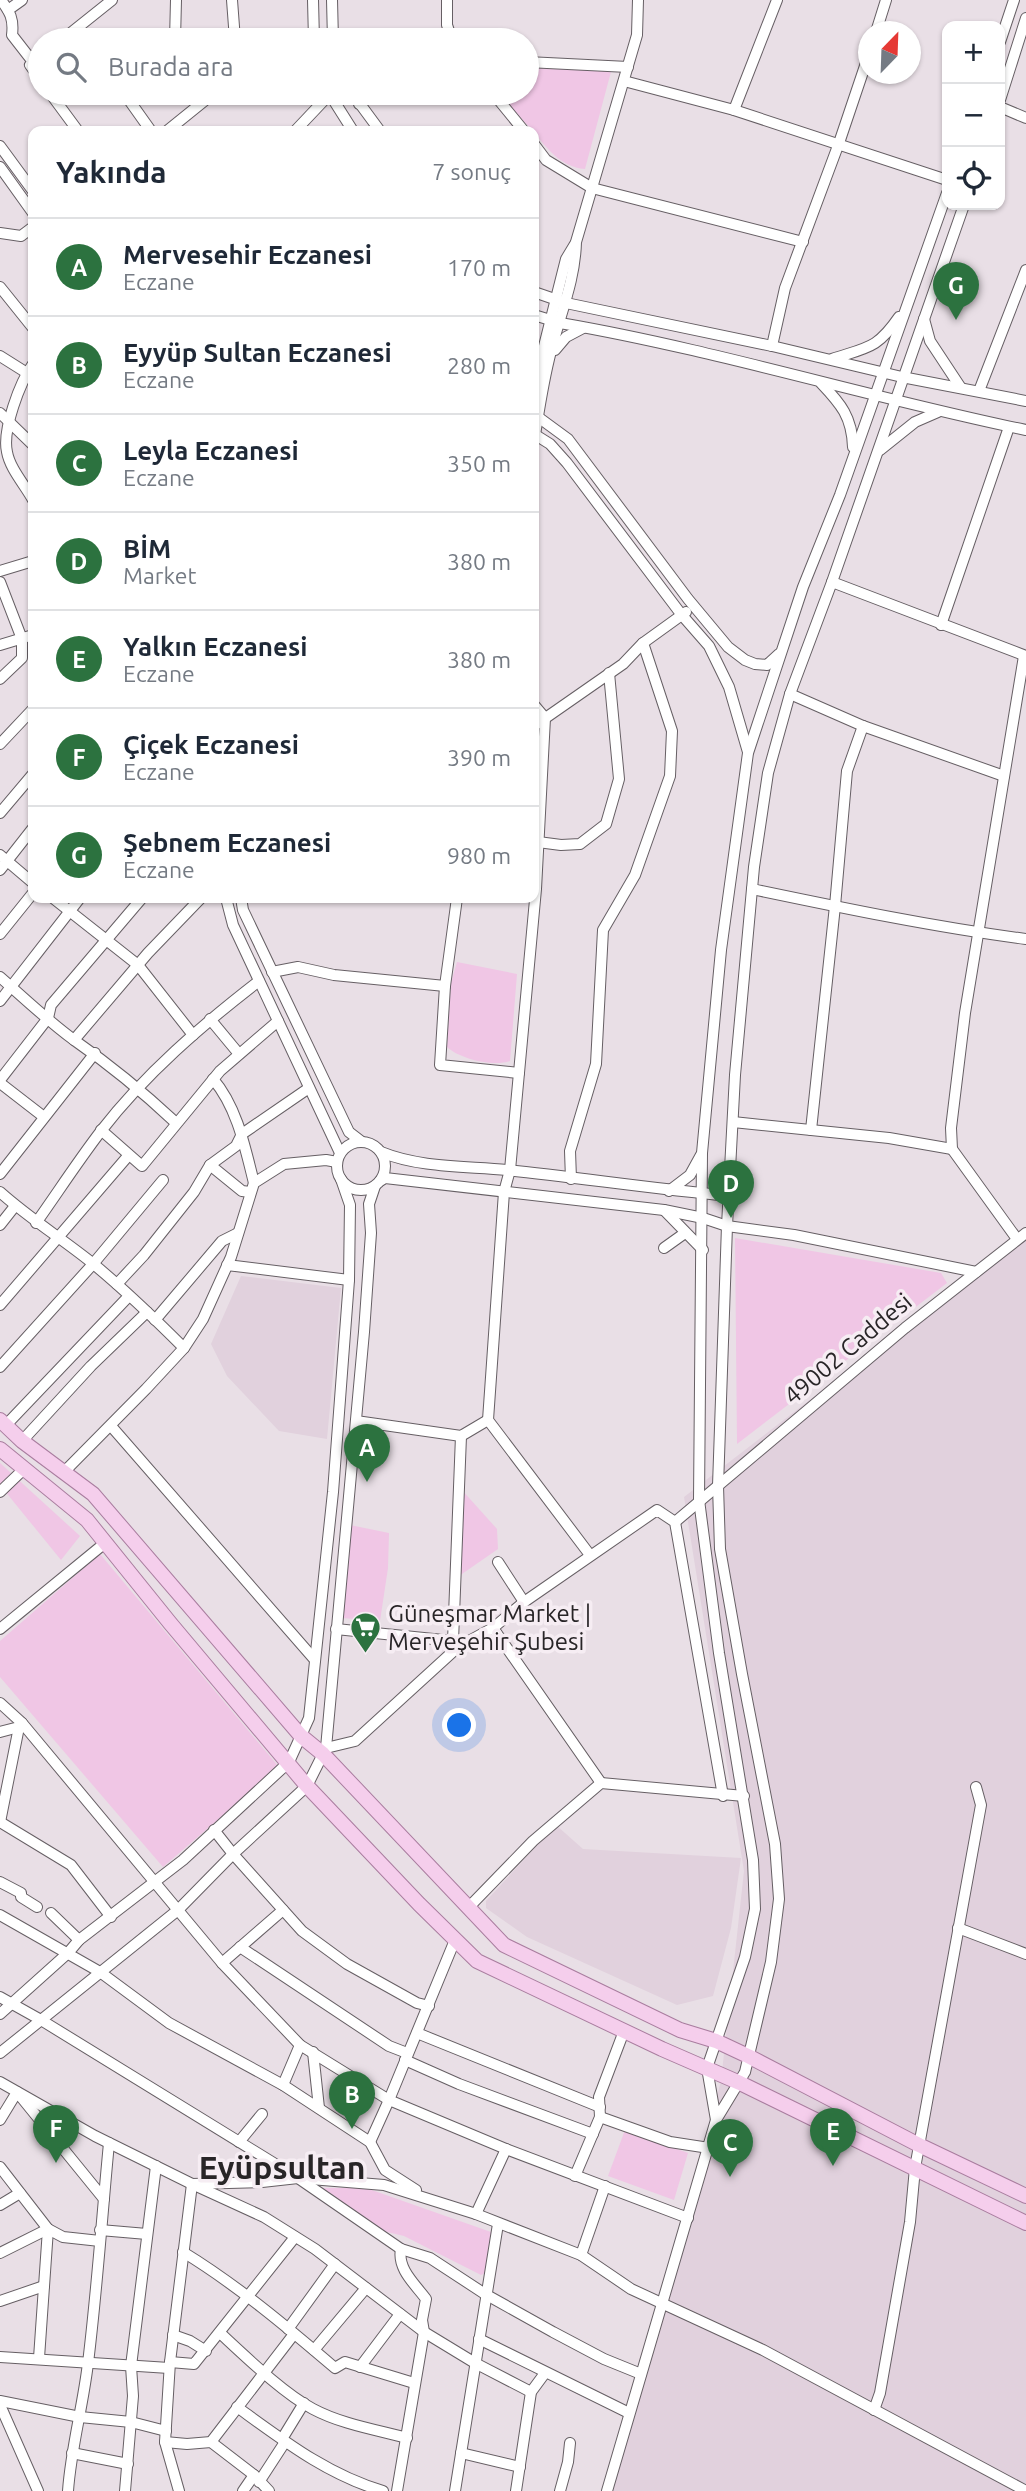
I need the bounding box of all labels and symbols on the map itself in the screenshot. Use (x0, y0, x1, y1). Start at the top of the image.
north arrow (858, 21, 921, 84)
pin: G (933, 262, 979, 320)
pin: D (708, 1160, 754, 1218)
street label: 49002 Caddesi (779, 1288, 917, 1410)
pin: A (344, 1424, 390, 1482)
place label: Güneşmar Market | Merveşehir Şubesi (388, 1600, 591, 1655)
supermarket icon: Güneşmar Market | Merveşehir Şubesi (348, 1611, 382, 1655)
your location (442, 1708, 476, 1742)
pin: B (329, 2071, 375, 2129)
pin: F (33, 2105, 79, 2163)
pin: E (810, 2108, 856, 2166)
pin: C (707, 2119, 753, 2177)
district label: Eyüpsultan (199, 2149, 365, 2185)

